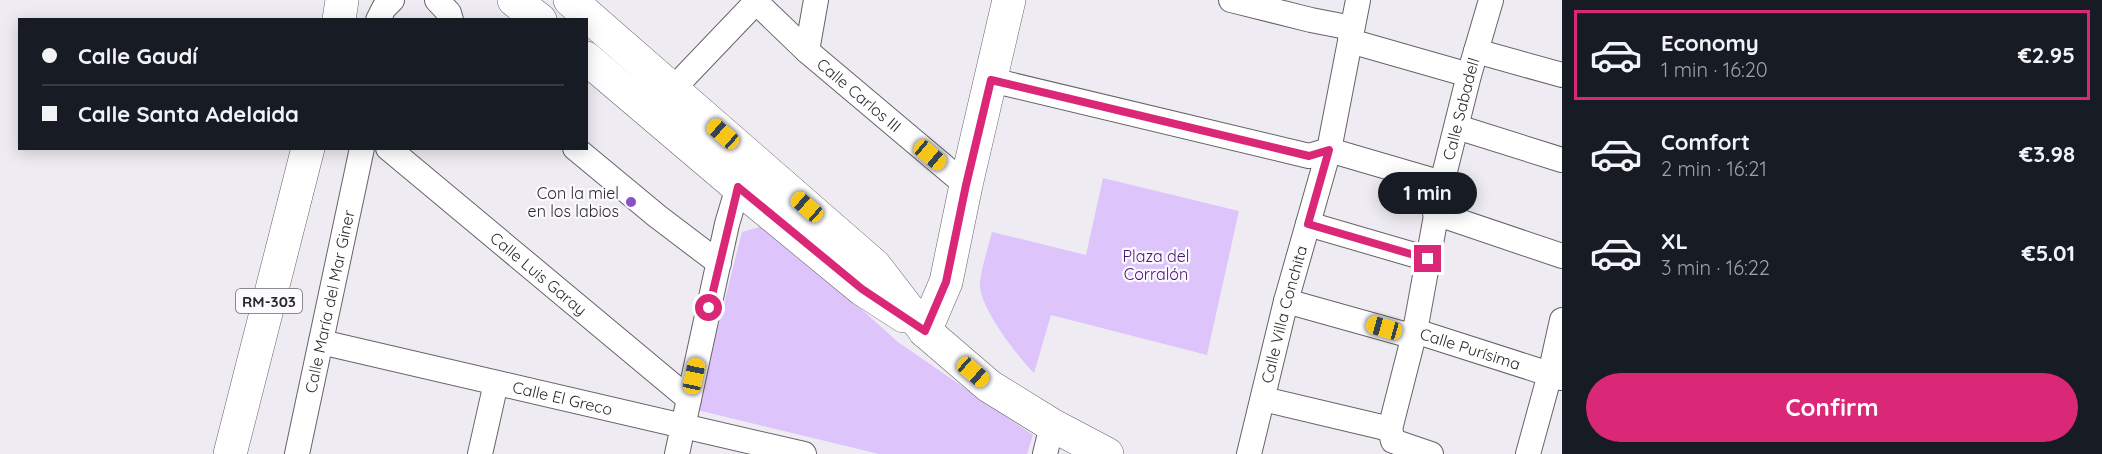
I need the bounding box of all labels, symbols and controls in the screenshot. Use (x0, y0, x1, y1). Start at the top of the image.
icon: car (1589, 28, 1643, 82)
text: Economy (1661, 29, 1759, 57)
text: €2.95 (2018, 41, 2075, 69)
text: Calle Gaudí (78, 42, 198, 70)
street label: Calle Carlos III (813, 54, 905, 136)
street label: Calle Sabadell (1438, 55, 1484, 162)
text: 1 min · 16:20 (1661, 57, 1768, 82)
text: Calle Santa Adelaida (78, 100, 299, 128)
car (704, 115, 742, 153)
icon: car (1589, 127, 1643, 181)
text: Comfort (1661, 128, 1750, 156)
car (910, 137, 950, 173)
text: €3.98 (2019, 140, 2075, 168)
text: 2 min · 16:21 (1661, 156, 1767, 181)
callout: 1 min (1378, 172, 1478, 214)
text: 1 min (1403, 180, 1452, 205)
place label: Con la miel en los labios (528, 183, 619, 221)
car (788, 188, 826, 226)
marker: Con la miel en los labios (624, 195, 638, 209)
street label: Calle María del Mar Giner (300, 208, 359, 395)
icon: car (1589, 226, 1643, 280)
text: XL (1661, 227, 1688, 255)
street label: Calle Luis Garay (486, 228, 591, 319)
text: €5.01 (2022, 239, 2075, 267)
street label: Calle Villa Conchita (1256, 243, 1311, 385)
route end (1414, 245, 1441, 272)
park label: Plaza del Corralón (1122, 246, 1190, 284)
text: 3 min · 16:22 (1661, 255, 1770, 280)
road number: RM-303 (236, 289, 302, 313)
route start (695, 294, 722, 321)
car (1364, 314, 1404, 342)
street label: Calle Purísima (1418, 323, 1523, 374)
car (954, 353, 992, 391)
car (681, 357, 707, 395)
button: Confirm (1586, 373, 2078, 442)
street label: Calle El Greco (511, 377, 614, 419)

